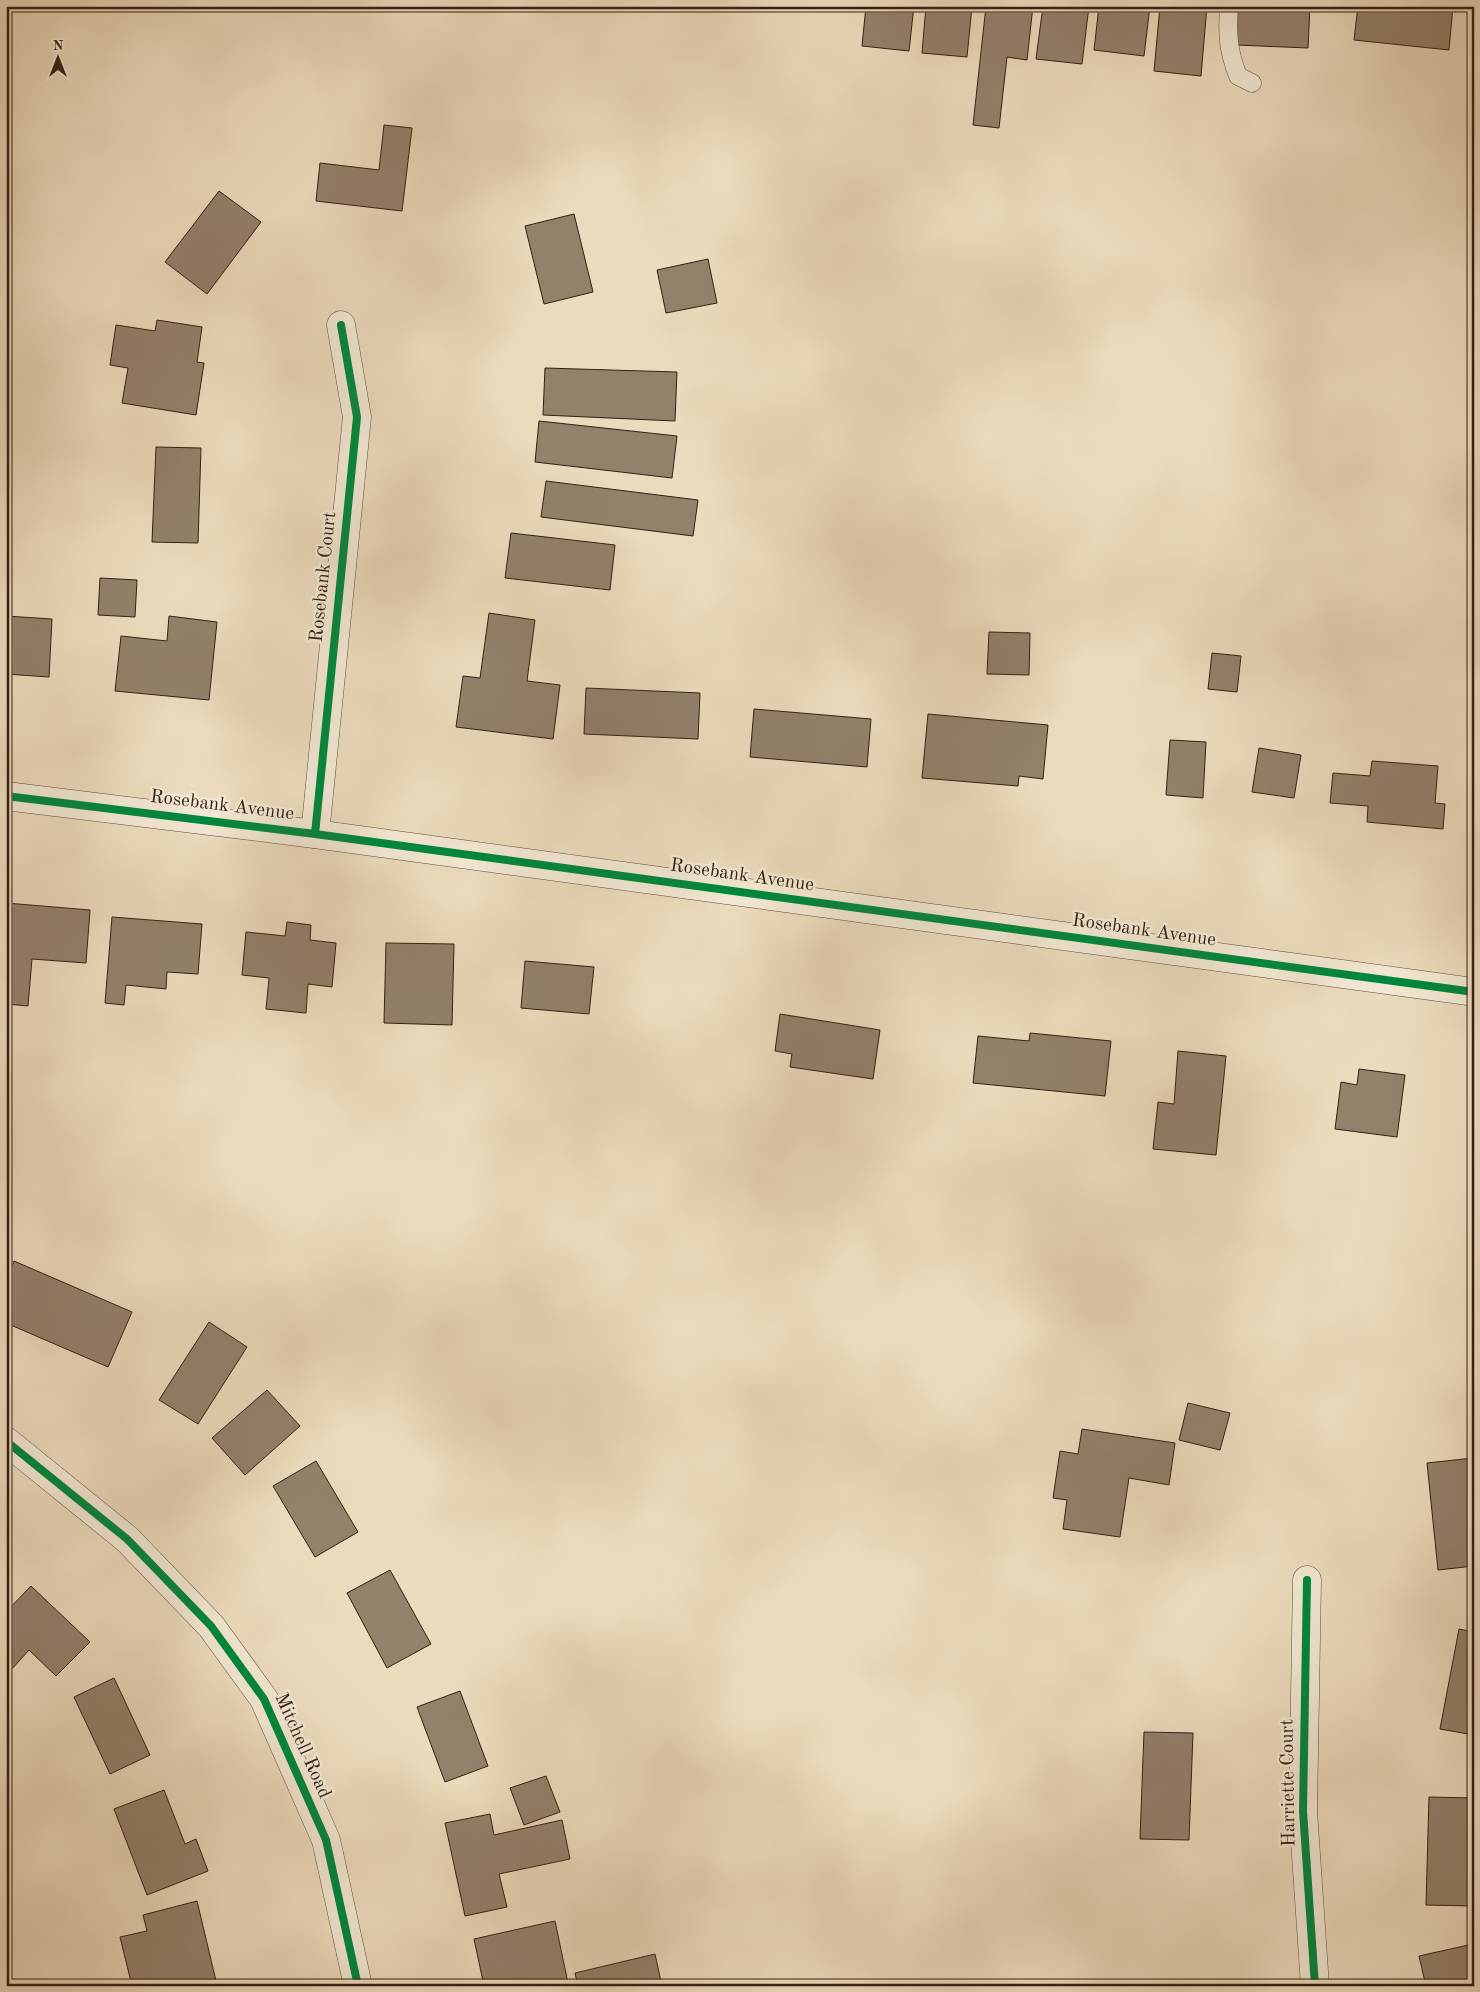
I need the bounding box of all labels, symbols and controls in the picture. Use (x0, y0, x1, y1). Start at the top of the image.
north arrow (32, 32, 82, 82)
text: N (53, 39, 64, 53)
street label: Rosebank Court (308, 511, 340, 643)
street label: Rosebank Avenue (149, 788, 295, 824)
street label: Rosebank Avenue (669, 857, 815, 895)
street label: Rosebank Avenue (1071, 912, 1217, 950)
street label: Mitchell Road (270, 1691, 334, 1802)
street label: Harriette Court (1278, 1719, 1300, 1847)

